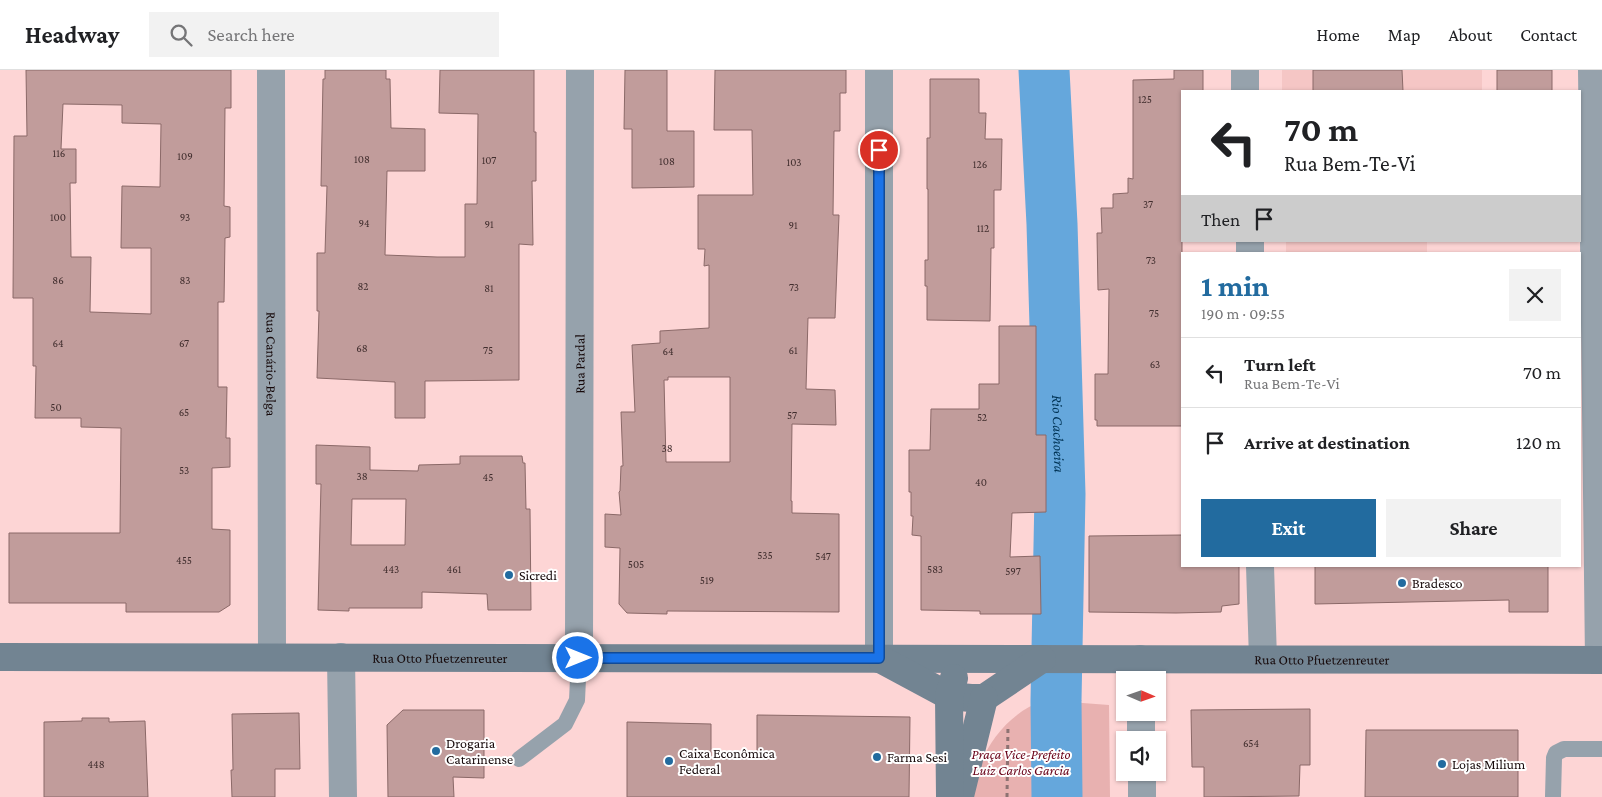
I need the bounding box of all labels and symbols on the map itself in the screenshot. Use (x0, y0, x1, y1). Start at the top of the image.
house number: 125 (1138, 93, 1152, 105)
pin (858, 129, 900, 171)
house number: 116 (53, 147, 65, 159)
house number: 109 (177, 150, 193, 162)
house number: 108 (354, 153, 370, 165)
house number: 107 (482, 154, 496, 166)
house number: 108 (659, 155, 675, 167)
house number: 103 (787, 156, 802, 168)
house number: 126 (973, 158, 987, 170)
house number: 37 (1143, 198, 1153, 210)
house number: 100 (50, 211, 66, 223)
house number: 93 (180, 211, 190, 223)
house number: 94 (358, 217, 370, 229)
house number: 91 (484, 218, 494, 230)
house number: 91 (788, 219, 798, 231)
house number: 112 (977, 222, 989, 234)
house number: 73 (1146, 254, 1156, 266)
house number: 86 (52, 274, 64, 286)
house number: 83 (180, 274, 190, 286)
house number: 82 (357, 280, 369, 292)
house number: 73 (789, 281, 799, 293)
house number: 81 (484, 282, 494, 294)
house number: 75 (1149, 307, 1159, 319)
street label: Rua Canário-Belga (263, 312, 280, 417)
street label: Rua Pardal (571, 334, 588, 394)
house number: 64 (52, 337, 64, 349)
house number: 67 (179, 337, 189, 349)
house number: 68 (356, 342, 368, 354)
house number: 75 (483, 344, 493, 356)
house number: 61 (788, 344, 798, 356)
house number: 64 (662, 345, 674, 357)
house number: 63 (1150, 358, 1160, 370)
water label: Rio Cachoeira (1049, 395, 1067, 473)
house number: 50 (50, 401, 62, 413)
house number: 65 (179, 406, 189, 418)
house number: 57 (787, 409, 797, 421)
house number: 52 (977, 411, 987, 423)
house number: 38 (661, 442, 673, 454)
house number: 53 (179, 464, 189, 476)
house number: 38 (356, 470, 368, 482)
house number: 45 (483, 471, 493, 483)
house number: 40 (975, 476, 987, 488)
house number: 535 (757, 549, 773, 561)
house number: 547 (815, 550, 831, 562)
house number: 455 (176, 554, 192, 566)
house number: 505 (628, 558, 644, 570)
house number: 443 (383, 563, 399, 575)
house number: 461 (447, 563, 462, 575)
house number: 583 (927, 563, 943, 575)
house number: 597 (1005, 565, 1021, 577)
place label: Sicredi (519, 567, 557, 583)
marker: Sicredi (503, 569, 515, 581)
house number: 519 (700, 574, 714, 586)
place label: Bradesco (1412, 575, 1463, 591)
marker: Bradesco (1396, 577, 1408, 589)
position arrow (551, 631, 603, 683)
street label: Rua Otto Pfuetzenreuter (372, 650, 508, 666)
street label: Rua Otto Pfuetzenreuter (1254, 651, 1390, 668)
north arrow (1116, 671, 1166, 721)
place label: Drogaria Catarinense (446, 735, 513, 767)
house number: 654 (1243, 737, 1259, 749)
marker: Drogaria Catarinense (430, 745, 442, 757)
place label: Caixa Econômica Federal (679, 745, 775, 777)
park label: Praça Vice-Prefeito Luiz Carlos Garcia (972, 746, 1070, 778)
place label: Farma Sesi (887, 749, 948, 765)
marker: Farma Sesi (871, 751, 883, 763)
marker: Caixa Econômica Federal (663, 755, 675, 767)
place label: Lojas Milium (1452, 756, 1525, 773)
house number: 448 (87, 758, 105, 770)
marker: Lojas Milium (1436, 758, 1448, 770)

